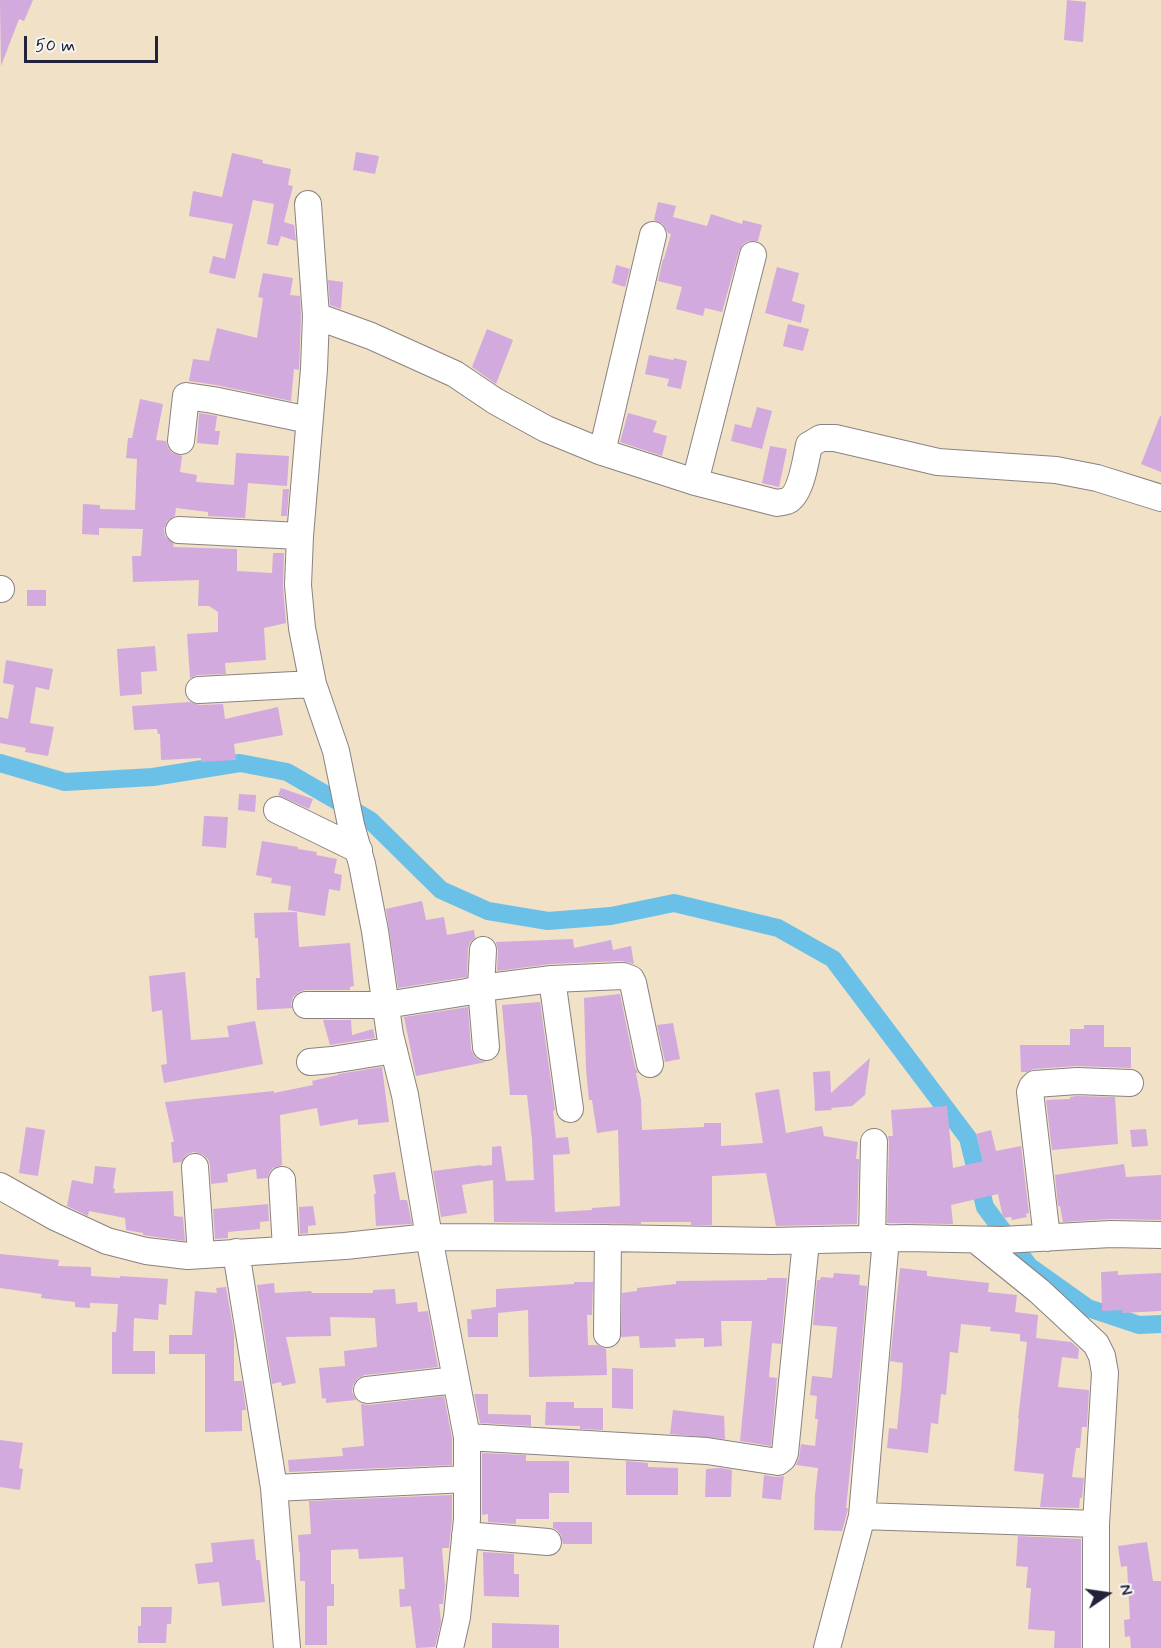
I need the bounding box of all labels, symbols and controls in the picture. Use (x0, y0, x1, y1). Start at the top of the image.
scale bar (27, 24, 160, 62)
text: 50 m (35, 34, 75, 58)
north arrow (1077, 1564, 1137, 1624)
text: N (1114, 1582, 1136, 1597)

